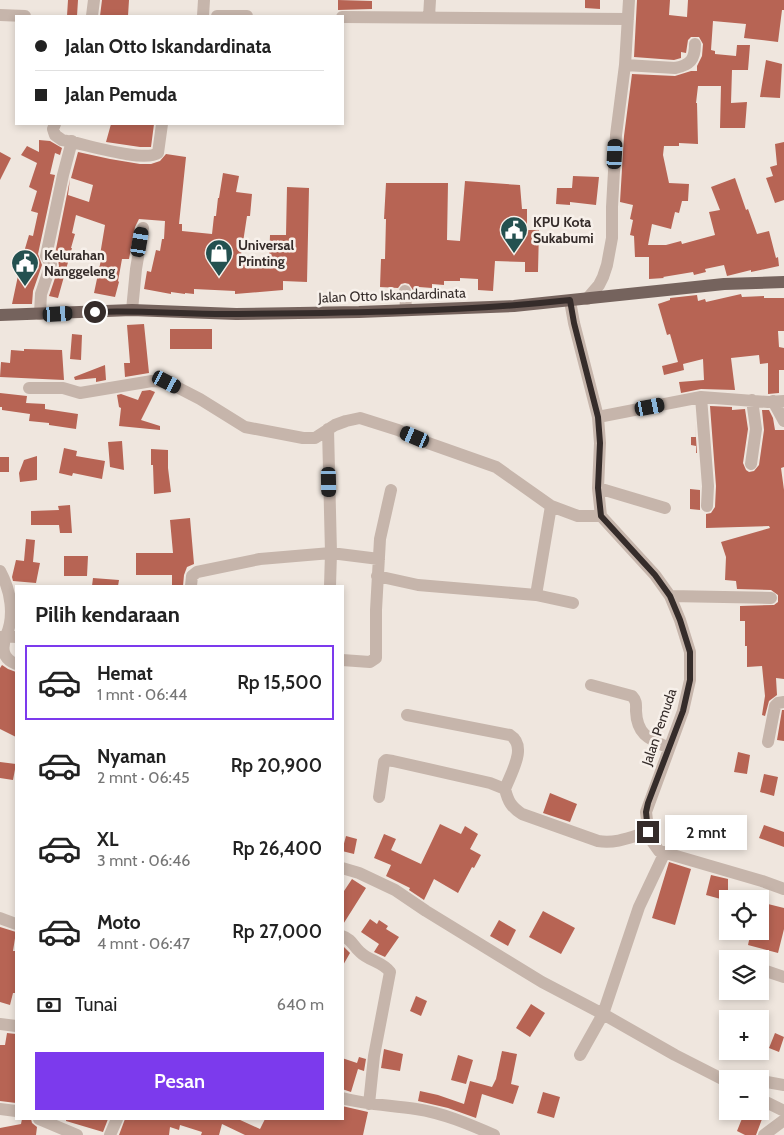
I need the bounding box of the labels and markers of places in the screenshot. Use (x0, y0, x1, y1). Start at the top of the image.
place label: KPU Kota Sukabumi (533, 213, 594, 247)
public building icon: KPU Kota Sukabumi (499, 215, 529, 254)
place label: Universal Printing (238, 236, 294, 270)
shop icon: Universal Printing (204, 238, 234, 277)
place label: Kelurahan Nanggeleng (44, 246, 115, 280)
public building icon: Kelurahan Nanggeleng (10, 248, 40, 287)

